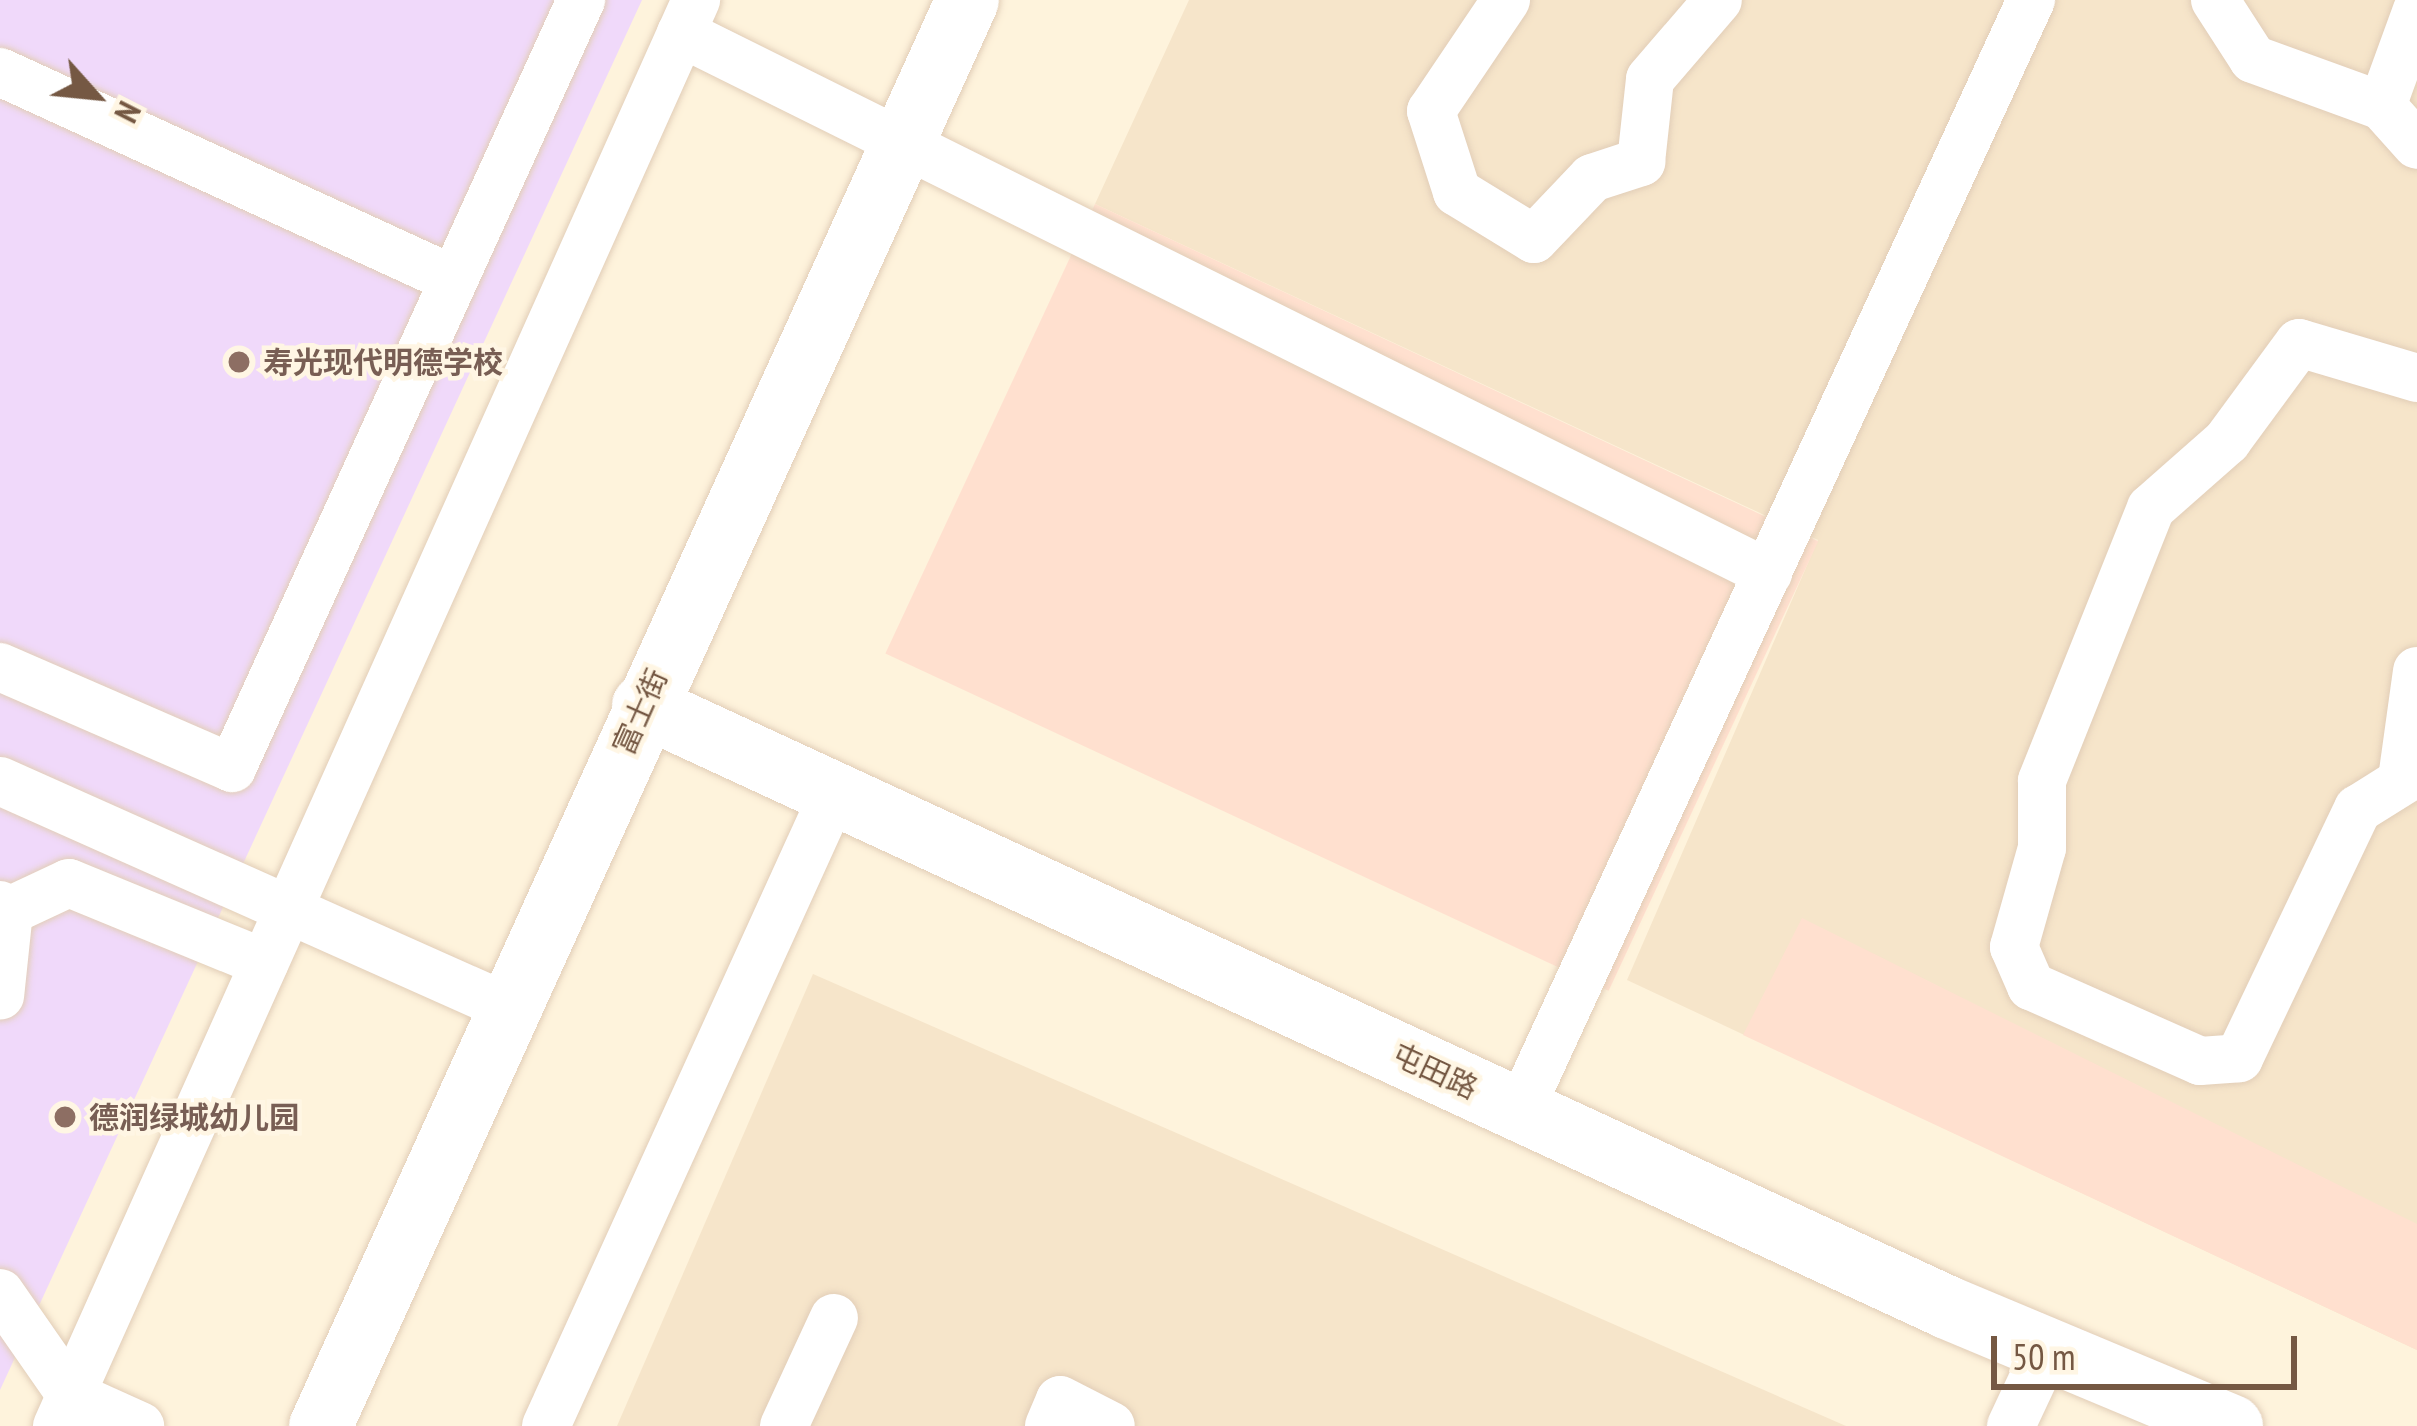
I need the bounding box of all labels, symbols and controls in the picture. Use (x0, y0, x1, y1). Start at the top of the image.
north arrow (36, 36, 156, 156)
text: N (105, 95, 152, 130)
place label: 寿光现代明德学校 (263, 344, 503, 380)
marker: 寿光现代明德学校 (226, 349, 252, 375)
street label: 富士街 (605, 664, 675, 760)
street label: 屯田路 (1387, 1036, 1483, 1106)
place label: 德润绿城幼儿园 (89, 1099, 299, 1135)
marker: 德润绿城幼儿园 (52, 1104, 78, 1130)
scale bar (1997, 1312, 2303, 1386)
text: 50 m (2012, 1333, 2075, 1380)

